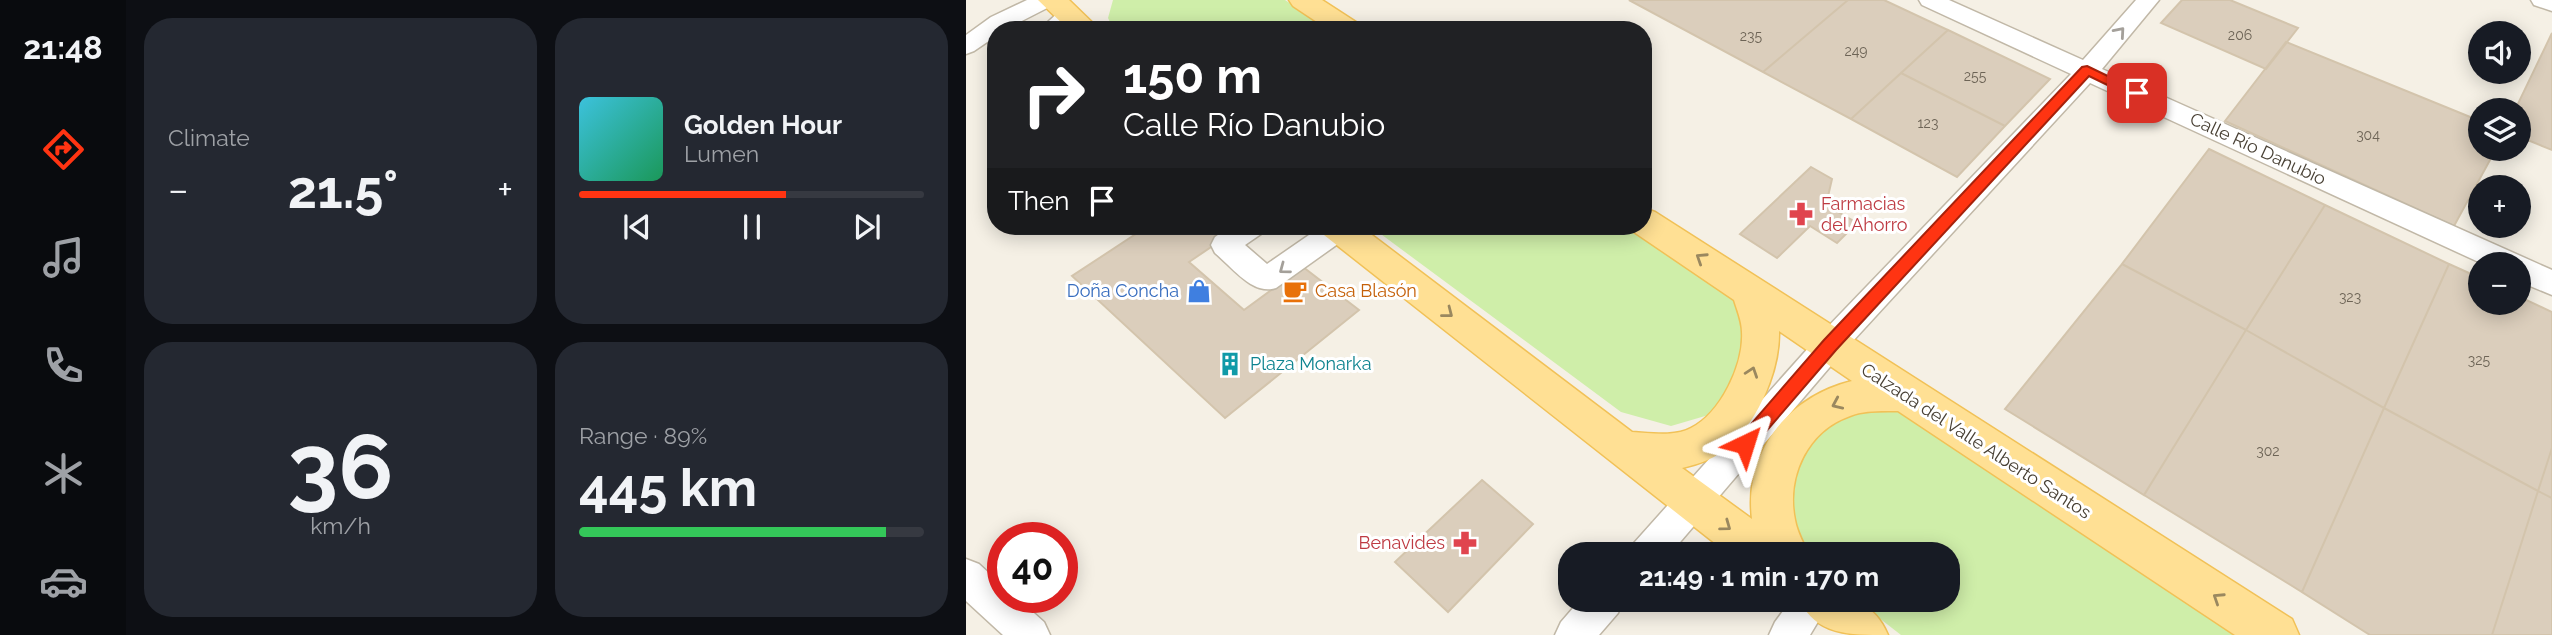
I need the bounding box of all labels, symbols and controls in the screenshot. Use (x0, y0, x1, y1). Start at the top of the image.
map controls (2468, 21, 2531, 315)
button: sound (2468, 21, 2531, 84)
house number: 206 (2228, 27, 2252, 43)
house number: 235 (1740, 28, 1763, 44)
one-way arrow (2112, 28, 2124, 41)
text: 21:48 (23, 29, 103, 66)
house number: 249 (1844, 43, 1868, 59)
text: 150 m (1123, 47, 1262, 104)
icon: right (1008, 49, 1099, 140)
pin (2107, 63, 2167, 123)
house number: 255 (1964, 68, 1987, 84)
icon: arrive (2118, 74, 2156, 112)
button: layers (2468, 98, 2531, 161)
text: Calle Río Danubio (1123, 106, 1385, 143)
street label: Calle Río Danubio (2187, 108, 2330, 189)
text: Golden Hour (684, 110, 842, 140)
house number: 123 (1918, 115, 1938, 131)
text: Climate (168, 124, 250, 151)
icon: directions (39, 125, 88, 174)
house number: 304 (2356, 127, 2380, 143)
text: Lumen (684, 140, 759, 167)
text: 21.5° (288, 159, 398, 220)
text: − (168, 167, 188, 212)
text: + (497, 167, 513, 212)
button: + (2468, 175, 2531, 238)
icon: arrive (1083, 182, 1121, 220)
text: Then (1008, 186, 1069, 216)
place label: Farmacias del Ahorro (1821, 193, 1908, 235)
pharmacy icon: Farmacias del Ahorro (1787, 200, 1815, 228)
icon: previous (618, 208, 656, 246)
icon: pause (733, 208, 771, 246)
icon: next (848, 208, 886, 246)
icon: music (39, 233, 88, 282)
button: − (2468, 252, 2531, 315)
one-way arrow (1695, 253, 1708, 266)
one-way arrow (1279, 260, 1292, 273)
shop icon: Doña Concha (1185, 277, 1213, 305)
cafe icon: Casa Blasón (1281, 277, 1309, 305)
place label: Doña Concha (1067, 280, 1179, 301)
place label: Casa Blasón (1315, 280, 1417, 301)
house number: 323 (2339, 289, 2361, 305)
one-way arrow (1440, 304, 1453, 317)
icon: phone (39, 341, 88, 390)
building icon: Plaza Monarka (1216, 350, 1244, 378)
house number: 325 (2468, 352, 2491, 368)
place label: Plaza Monarka (1250, 353, 1371, 374)
street label: Calzada del Valle Alberto Santos (1858, 358, 2095, 523)
one-way arrow (1744, 366, 1758, 378)
one-way arrow (1832, 396, 1844, 410)
position arrow (1708, 407, 1782, 481)
text: 36 (287, 413, 394, 520)
text: Range · 89% (579, 422, 707, 449)
house number: 302 (2256, 443, 2280, 459)
icon: climate (39, 449, 88, 498)
text: 445 km (579, 457, 757, 518)
text: km/h (310, 512, 371, 539)
one-way arrow (1718, 518, 1731, 530)
speed limit sign: 40 (987, 522, 1078, 613)
pharmacy icon: Benavides (1451, 529, 1479, 557)
place label: Benavides (1358, 532, 1445, 553)
icon: car (39, 557, 88, 606)
text: 21:49 · 1 min · 170 m (1639, 562, 1879, 592)
one-way arrow (2213, 593, 2226, 606)

